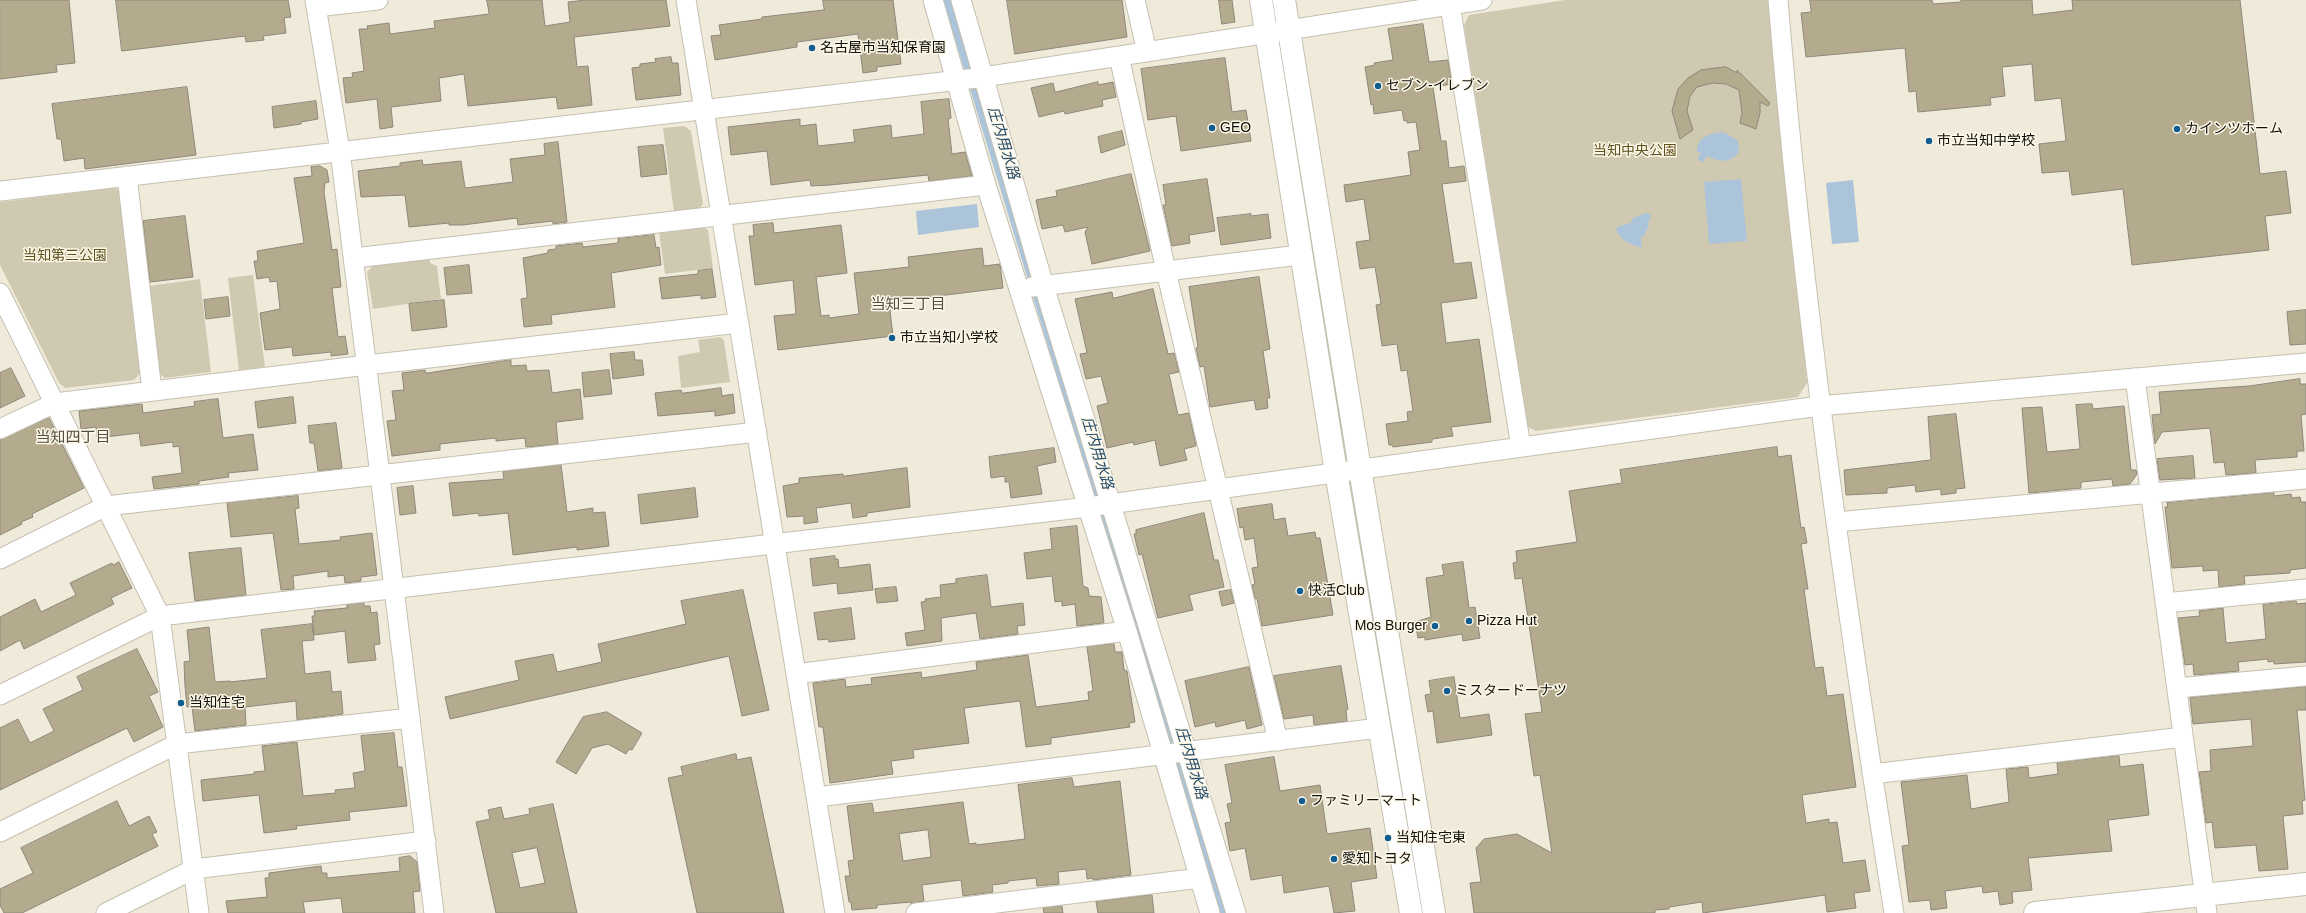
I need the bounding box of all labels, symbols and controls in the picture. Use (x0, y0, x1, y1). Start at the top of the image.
place label: 名古屋市当知保育園 (820, 40, 946, 56)
marker: 名古屋市当知保育園 (807, 43, 817, 53)
place label: セブン-イレブン (1386, 78, 1489, 94)
marker: セブン-イレブン (1373, 81, 1383, 91)
water label: 庄内用水路 (983, 105, 1023, 181)
place label: GEO (1220, 120, 1251, 136)
place label: カインツホーム (2185, 121, 2283, 137)
marker: GEO (1207, 123, 1217, 133)
marker: カインツホーム (2172, 124, 2182, 134)
place label: 市立当知中学校 (1937, 133, 2035, 149)
marker: 市立当知中学校 (1924, 136, 1934, 146)
park label: 当知中央公園 (1593, 143, 1677, 159)
park label: 当知第三公園 (23, 248, 107, 264)
district label: 当知三丁目 (871, 296, 945, 314)
place label: 市立当知小学校 (900, 330, 998, 346)
marker: 市立当知小学校 (887, 333, 897, 343)
water label: 庄内用水路 (1077, 415, 1117, 491)
district label: 当知四丁目 (36, 429, 110, 447)
place label: 快活Club (1308, 583, 1365, 599)
marker: 快活Club (1295, 586, 1305, 596)
place label: Pizza Hut (1477, 613, 1537, 629)
marker: Pizza Hut (1464, 616, 1474, 626)
place label: Mos Burger (1355, 618, 1427, 634)
marker: Mos Burger (1430, 621, 1440, 631)
place label: ミスタードーナツ (1455, 683, 1567, 699)
marker: ミスタードーナツ (1442, 686, 1452, 696)
place label: 当知住宅 (189, 695, 245, 711)
marker: 当知住宅 (176, 698, 186, 708)
water label: 庄内用水路 (1171, 725, 1211, 801)
place label: ファミリーマート (1310, 793, 1422, 809)
marker: ファミリーマート (1297, 796, 1307, 806)
place label: 当知住宅東 (1396, 830, 1466, 846)
marker: 当知住宅東 (1383, 833, 1393, 843)
place label: 愛知トヨタ (1342, 851, 1412, 867)
marker: 愛知トヨタ (1329, 854, 1339, 864)

